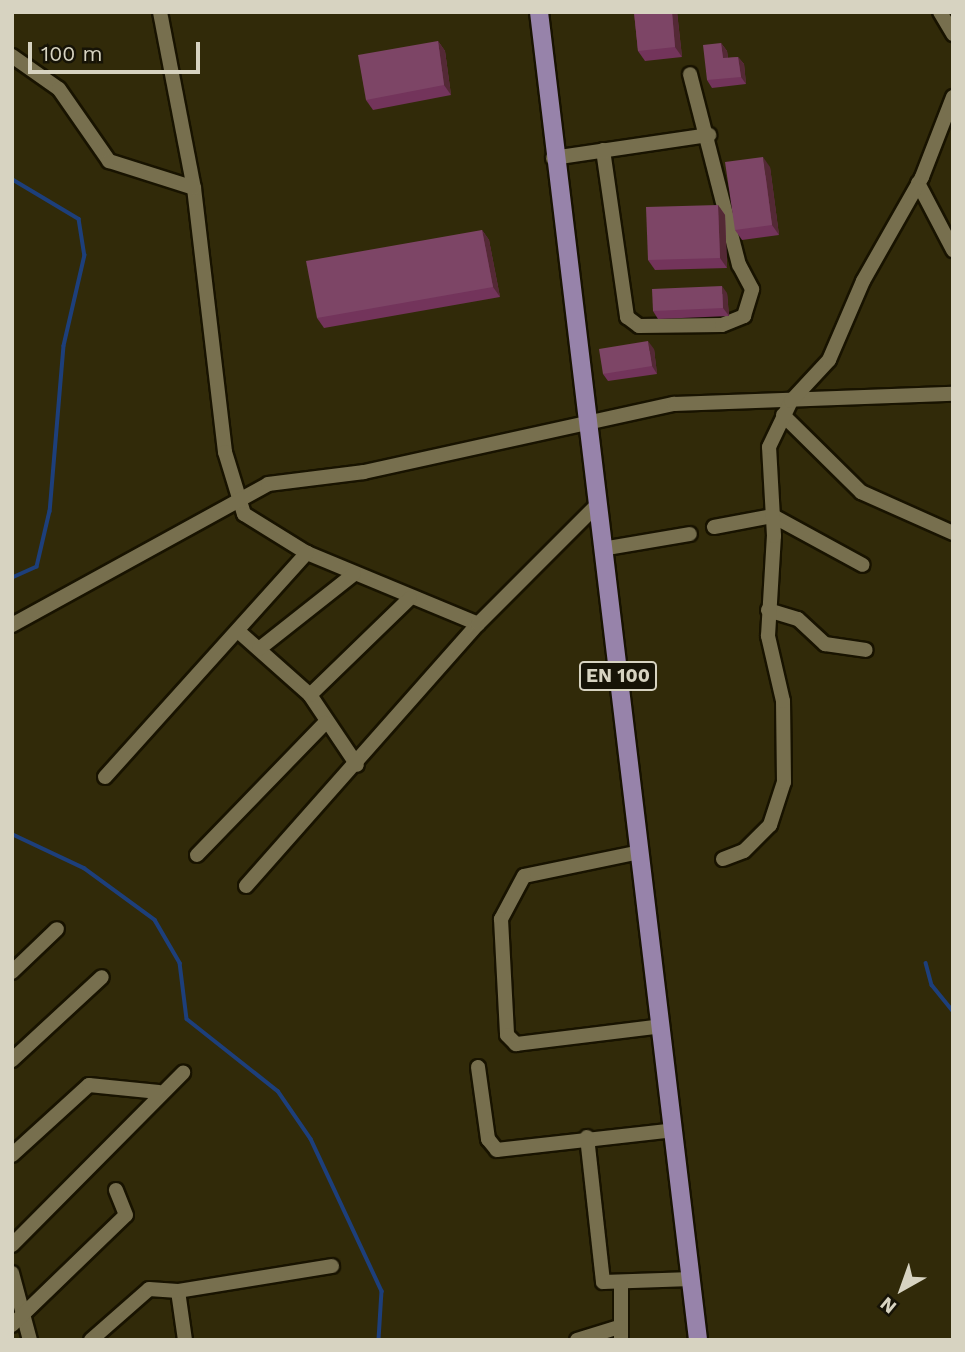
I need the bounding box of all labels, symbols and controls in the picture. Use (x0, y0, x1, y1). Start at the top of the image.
scale bar (32, 28, 203, 72)
text: 100 m (41, 41, 103, 66)
road number: EN 100 (578, 660, 658, 692)
north arrow (867, 1254, 937, 1324)
text: N (875, 1292, 901, 1319)

